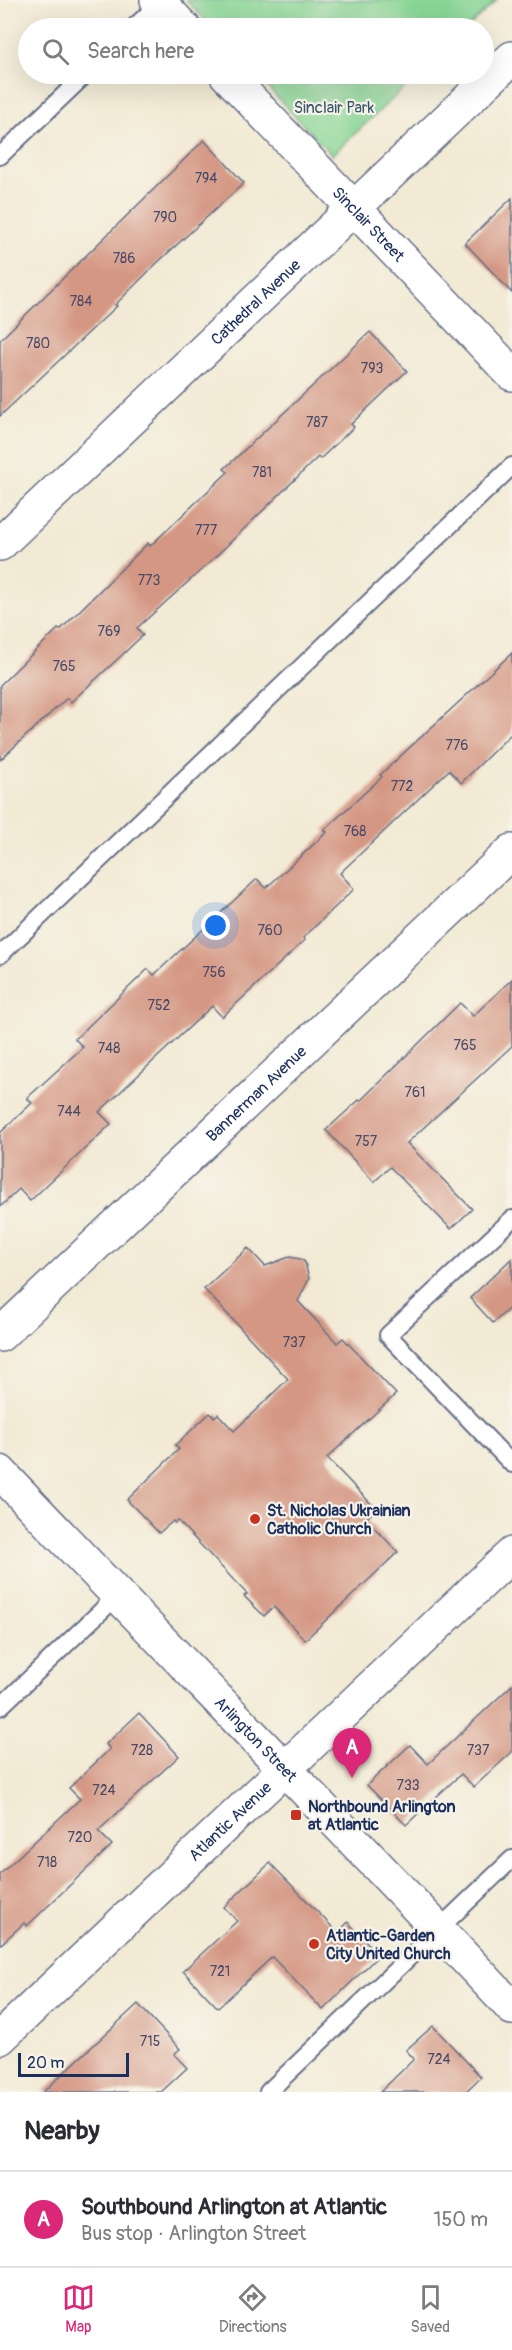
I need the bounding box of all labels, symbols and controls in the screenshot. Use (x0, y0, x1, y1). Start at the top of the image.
search box (18, 18, 494, 84)
icon: search (39, 35, 72, 68)
text: Search here (87, 37, 194, 65)
park label: Sinclair Park (294, 98, 375, 118)
house number: 794 (195, 170, 217, 187)
street label: Sinclair Street (328, 183, 409, 267)
house number: 790 (153, 209, 177, 226)
house number: 786 (113, 250, 135, 267)
street label: Cathedral Avenue (207, 255, 305, 350)
house number: 784 (70, 293, 92, 310)
house number: 780 (26, 335, 50, 352)
house number: 793 (361, 360, 383, 377)
house number: 787 (306, 414, 329, 431)
house number: 781 (252, 464, 272, 481)
house number: 777 (195, 522, 218, 539)
house number: 773 (138, 572, 160, 589)
house number: 769 (98, 623, 120, 640)
house number: 765 (52, 658, 76, 675)
house number: 776 (446, 737, 468, 754)
house number: 772 (391, 778, 413, 795)
house number: 768 (344, 823, 366, 840)
your location (201, 911, 230, 940)
house number: 760 (257, 922, 283, 939)
house number: 756 (202, 964, 226, 981)
house number: 752 (148, 997, 171, 1014)
house number: 765 (453, 1037, 477, 1054)
house number: 748 (98, 1040, 120, 1057)
street label: Bannerman Avenue (202, 1042, 311, 1146)
house number: 761 (404, 1084, 426, 1101)
house number: 744 (57, 1103, 81, 1120)
house number: 757 (355, 1133, 378, 1150)
house number: 737 (283, 1334, 306, 1351)
place label: St. Nicholas Ukrainian Catholic Church (267, 1501, 411, 1539)
marker: St. Nicholas Ukrainian Catholic Church (248, 1512, 262, 1526)
street label: Arlington Street (210, 1693, 301, 1787)
pin: A (332, 1728, 372, 1778)
house number: 728 (131, 1742, 153, 1759)
house number: 737 (467, 1742, 490, 1759)
house number: 733 (396, 1777, 420, 1794)
street label: Atlantic Avenue (185, 1778, 276, 1866)
house number: 724 (92, 1782, 116, 1799)
place label: Northbound Arlington at Atlantic (308, 1797, 456, 1835)
marker: Northbound Arlington at Atlantic (289, 1808, 303, 1822)
house number: 720 (68, 1829, 92, 1846)
house number: 718 (37, 1854, 57, 1871)
place label: Atlantic-Garden City United Church (326, 1926, 451, 1964)
marker: Atlantic-Garden City United Church (307, 1937, 321, 1951)
house number: 721 (210, 1963, 230, 1980)
house number: 715 (140, 2033, 160, 2050)
scale bar (18, 2050, 129, 2078)
house number: 724 (427, 2051, 451, 2068)
text: 20 m (27, 2053, 65, 2073)
text: Nearby (24, 2115, 100, 2147)
text: Southbound Arlington at Atlantic (81, 2193, 387, 2221)
text: A (37, 2207, 50, 2232)
text: 150 m (434, 2207, 488, 2232)
text: Bus stop · Arlington Street (81, 2221, 306, 2246)
tab: Map (62, 2281, 95, 2337)
tab: Directions (219, 2281, 287, 2337)
tab: Saved (410, 2281, 450, 2337)

